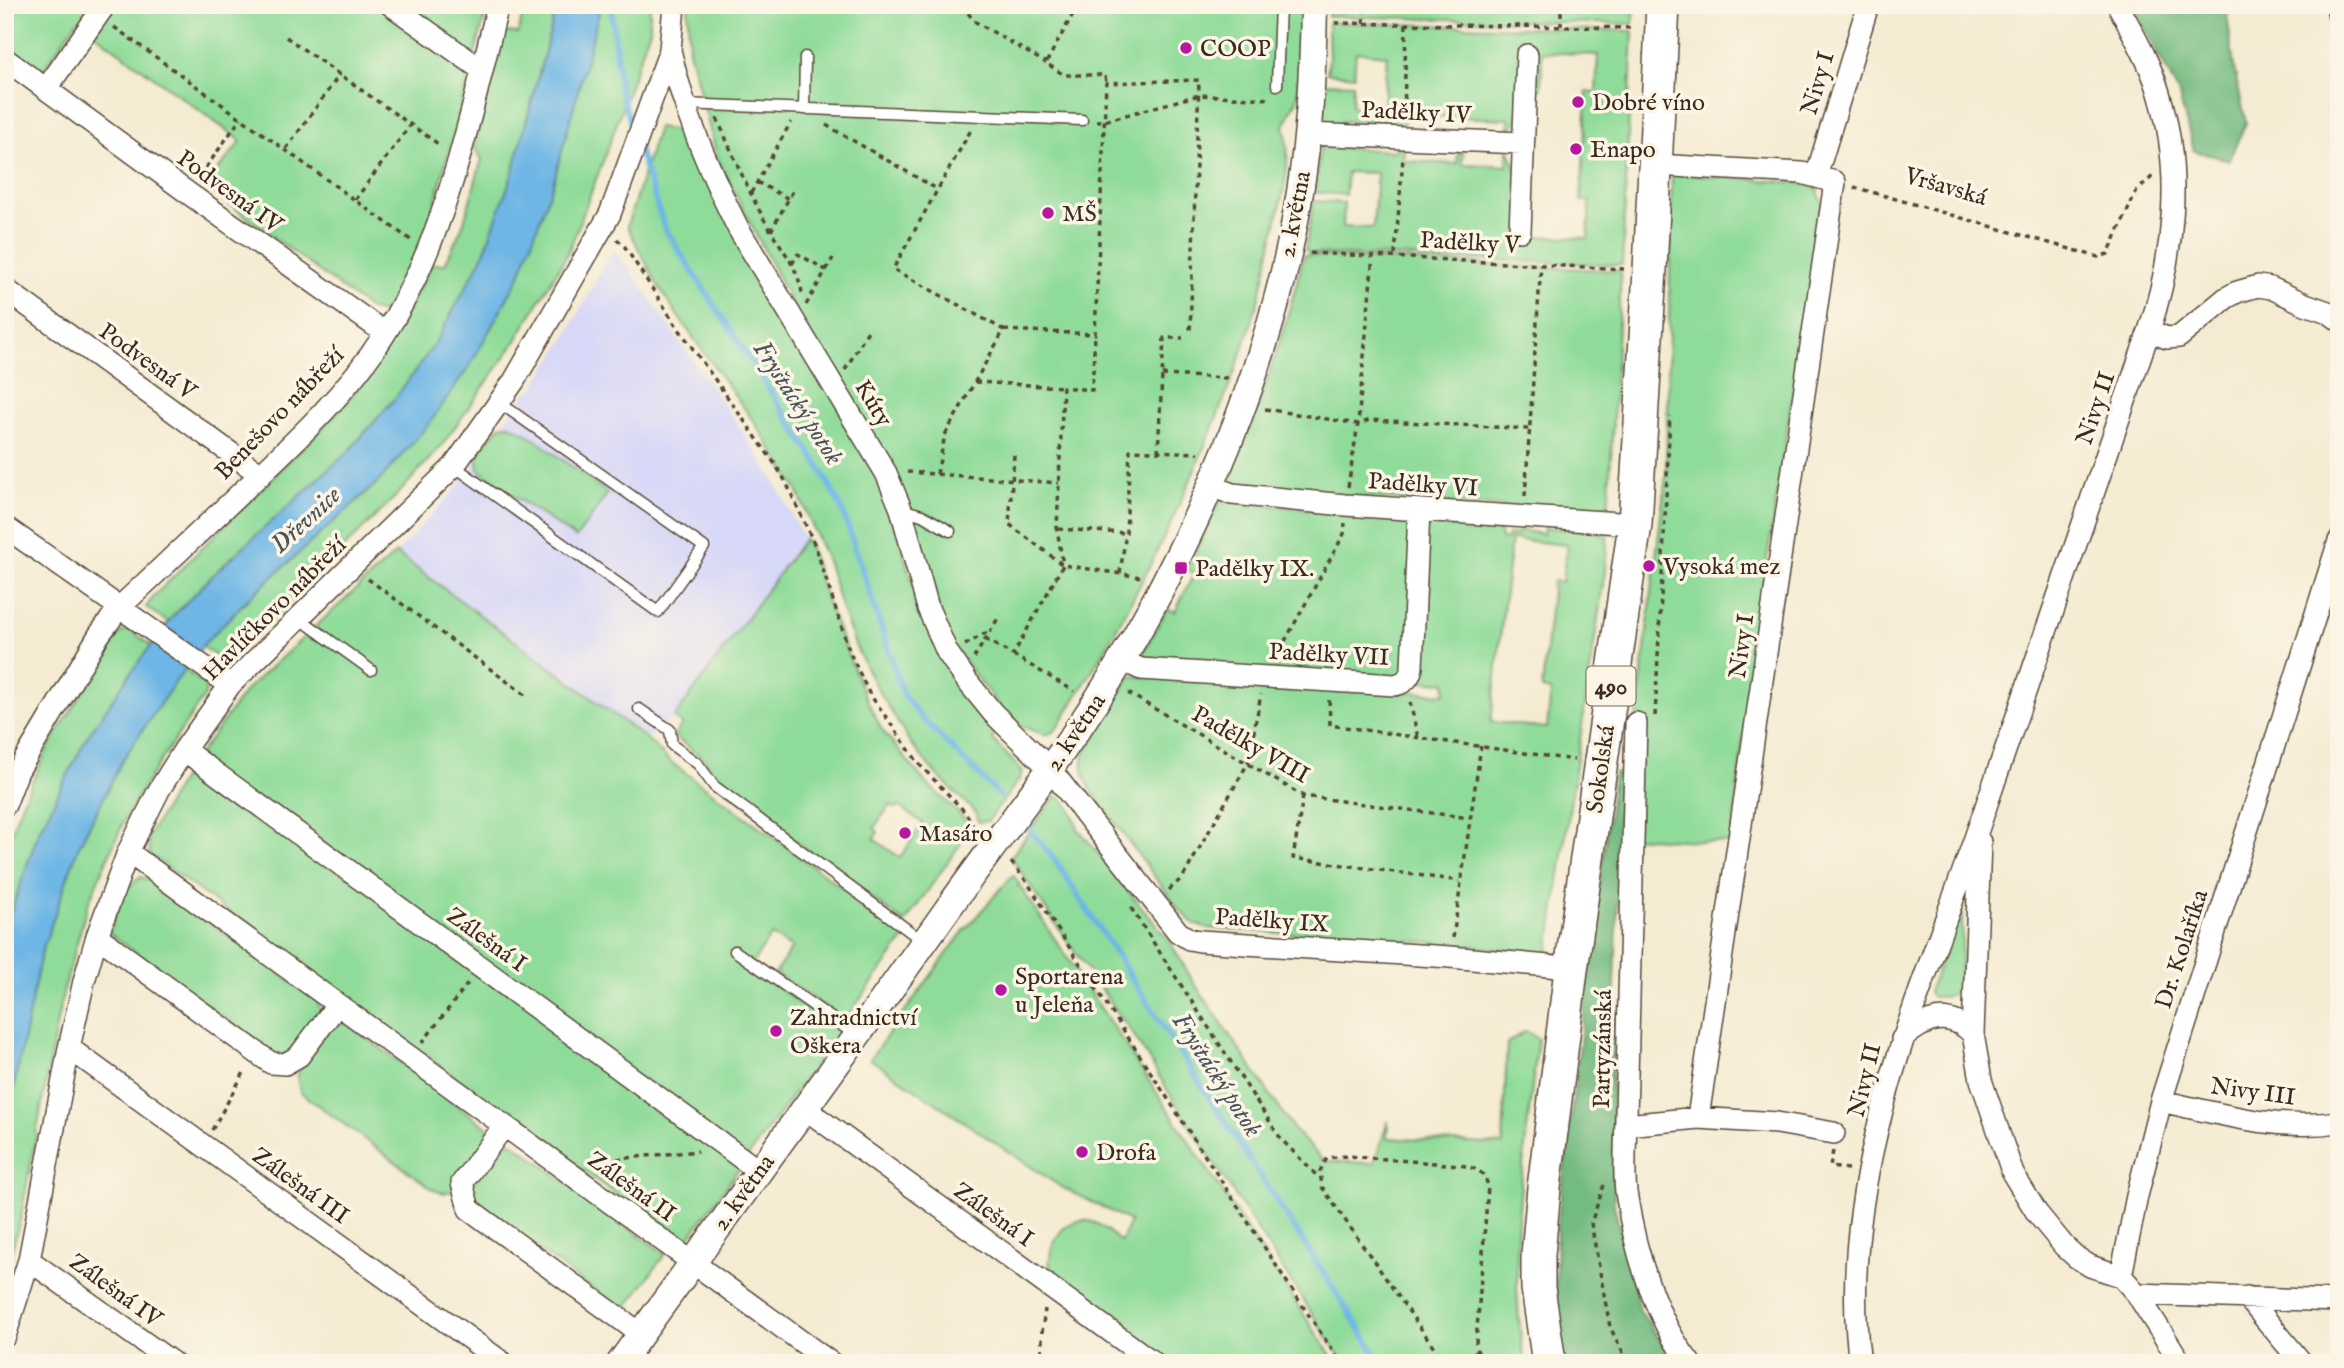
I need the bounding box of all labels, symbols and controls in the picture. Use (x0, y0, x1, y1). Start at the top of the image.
place label: COOP (1200, 34, 1271, 65)
marker: COOP (1178, 40, 1194, 56)
street label: Nivy I (1794, 48, 1843, 119)
place label: Dobré víno (1592, 88, 1705, 119)
marker: Dobré víno (1570, 94, 1586, 110)
street label: Padělky IV (1360, 95, 1473, 132)
place label: Enapo (1590, 135, 1656, 166)
marker: Enapo (1568, 141, 1584, 157)
street label: Podvesná IV (170, 143, 289, 242)
street label: Vršavská (1900, 161, 1991, 214)
street label: 2. května (1272, 168, 1319, 260)
place label: MŠ (1062, 199, 1097, 230)
marker: MŠ (1040, 205, 1056, 221)
street label: Padělky V (1419, 225, 1522, 262)
street label: Podvesná V (92, 316, 203, 409)
water label: Fryštácký potok (745, 334, 851, 472)
street label: Benešovo nábřeží (209, 340, 353, 487)
street label: Nivy II (2070, 368, 2123, 449)
street label: Kúty (847, 374, 899, 433)
street label: Padělky VI (1367, 466, 1479, 505)
water label: Dřevnice (264, 479, 348, 561)
street label: Havlíčkovo nábřeží (196, 529, 355, 688)
place label: Vysoká mez (1662, 552, 1780, 583)
place label: Padělky IX. (1195, 554, 1314, 585)
marker: Vysoká mez (1641, 558, 1657, 574)
marker: Padělky IX. (1173, 560, 1189, 576)
street label: Nivy I (1723, 612, 1762, 680)
street label: Padělky VII (1268, 637, 1390, 674)
road number: 490 (1586, 666, 1636, 706)
street label: 2. května (1039, 687, 1114, 778)
street label: Padělky VIII (1186, 699, 1315, 791)
street label: Sokolská (1580, 722, 1623, 815)
place label: Masáro (919, 819, 993, 850)
marker: Masáro (897, 825, 913, 841)
street label: Dr. Kolaříka (2149, 885, 2216, 1013)
street label: Zálešná I (440, 901, 532, 980)
street label: Padělky IX (1214, 902, 1330, 941)
place label: Sportarena u Jeleňa (1015, 962, 1124, 1021)
marker: Sportarena u Jeleňa (993, 982, 1009, 998)
street label: Partyzánská (1587, 989, 1620, 1109)
place label: Zahradnictví Oškera (790, 1003, 918, 1062)
water label: Fryštácký potok (1164, 1006, 1270, 1144)
marker: Zahradnictví Oškera (768, 1023, 784, 1039)
street label: Nivy II (1841, 1040, 1890, 1121)
street label: Nivy III (2208, 1071, 2297, 1114)
place label: Drofa (1096, 1138, 1157, 1169)
street label: Zálešná III (246, 1141, 355, 1232)
marker: Drofa (1074, 1144, 1090, 1160)
street label: Zálešná II (581, 1145, 682, 1230)
street label: 2. května (706, 1148, 783, 1237)
street label: Zálešná I (947, 1176, 1039, 1255)
street label: Zálešná IV (63, 1247, 169, 1336)

